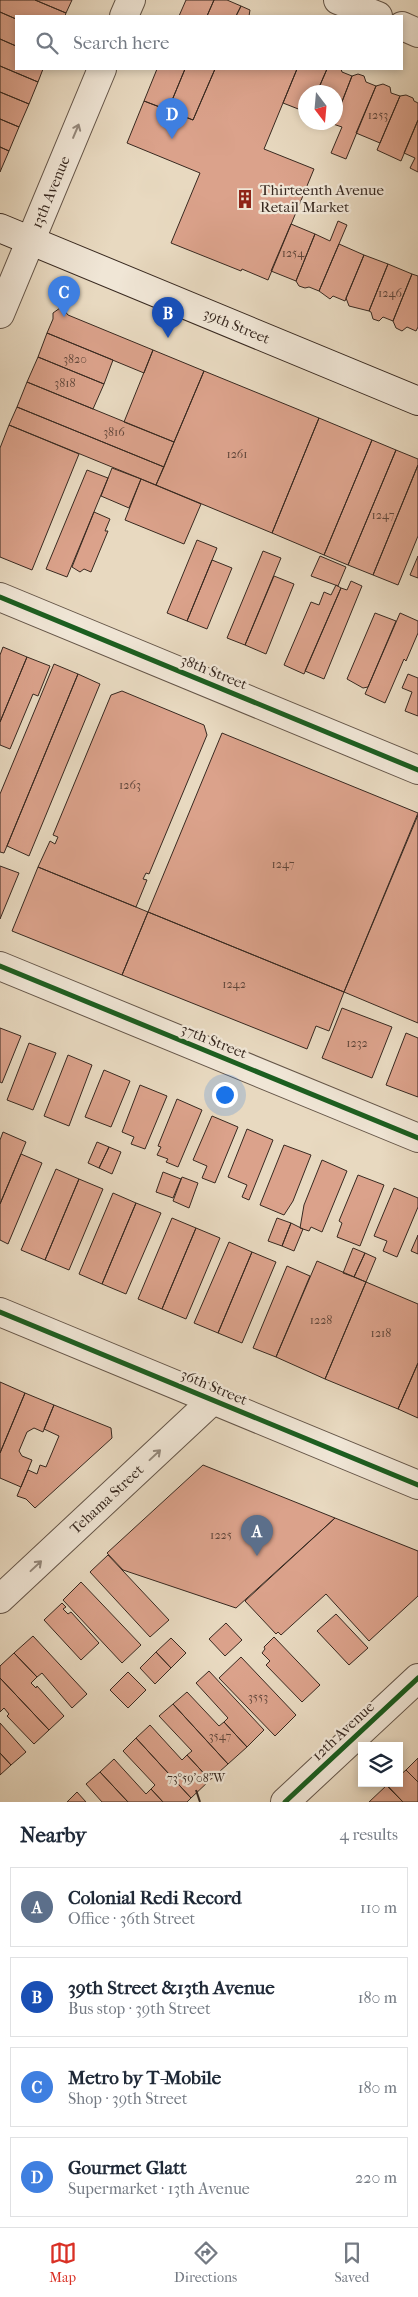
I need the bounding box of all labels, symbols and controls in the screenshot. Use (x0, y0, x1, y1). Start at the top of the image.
search box (15, 15, 403, 70)
icon: search (33, 29, 61, 57)
text: Search here (73, 32, 169, 54)
north arrow (298, 85, 343, 130)
pin: D (156, 98, 188, 139)
house number: 1253 (368, 108, 388, 122)
one-way arrow (72, 124, 82, 139)
street label: 13th Avenue (28, 153, 74, 231)
place label: Thirteenth Avenue Retail Market (260, 181, 385, 216)
building icon: Thirteenth Avenue Retail Market (234, 188, 256, 210)
house number: 1254 (282, 246, 305, 260)
pin: C (48, 276, 80, 317)
house number: 1246 (378, 286, 403, 300)
pin: B (152, 297, 184, 338)
street label: 39th Street (200, 304, 273, 348)
house number: 3820 (63, 352, 87, 366)
house number: 3818 (54, 376, 76, 390)
house number: 3816 (103, 425, 125, 439)
house number: 1261 (226, 447, 248, 461)
house number: 1247 (372, 508, 395, 522)
street label: 38th Street (178, 650, 251, 694)
house number: 1263 (119, 778, 141, 792)
house number: 1247 (272, 857, 295, 871)
house number: 1242 (222, 977, 246, 991)
street label: 37th Street (178, 1020, 250, 1063)
house number: 1232 (346, 1036, 368, 1050)
your location (212, 1082, 238, 1108)
house number: 1228 (310, 1313, 332, 1327)
house number: 1218 (371, 1326, 391, 1340)
street label: 36th Street (178, 1365, 251, 1409)
one-way arrow (148, 1449, 161, 1461)
street label: Tehama Street (66, 1460, 148, 1538)
pin: A (241, 1515, 273, 1556)
house number: 1225 (210, 1528, 232, 1542)
one-way arrow (29, 1560, 42, 1572)
house number: 3553 (248, 1690, 268, 1704)
street label: 12th Avenue (308, 1697, 378, 1764)
house number: 3547 (209, 1729, 232, 1743)
map controls (358, 1742, 403, 1787)
button: layers (358, 1742, 403, 1787)
text: 73°59'08"W (167, 1771, 226, 1785)
text: Nearby (20, 1823, 86, 1847)
text: 4 results (340, 1825, 398, 1844)
text: Colonial Redi Record (68, 1887, 242, 1909)
text: A (32, 1898, 42, 1917)
text: 110 m (360, 1898, 397, 1917)
text: Office · 36th Street (68, 1909, 195, 1928)
text: 39th Street &13th Avenue (68, 1977, 275, 1999)
text: B (32, 1988, 42, 2007)
text: 180 m (358, 1988, 397, 2007)
text: Bus stop · 39th Street (68, 1999, 211, 2018)
text: Metro by T-Mobile (68, 2067, 221, 2089)
text: C (32, 2078, 42, 2097)
text: 180 m (358, 2078, 397, 2097)
text: Shop · 39th Street (68, 2089, 187, 2108)
text: Gourmet Glatt (68, 2157, 187, 2179)
text: D (31, 2168, 43, 2187)
text: 220 m (355, 2168, 397, 2187)
text: Supermarket · 13th Avenue (68, 2179, 250, 2198)
tab: Map (49, 2239, 77, 2286)
tab: Directions (174, 2239, 237, 2286)
tab: Saved (335, 2239, 369, 2286)

